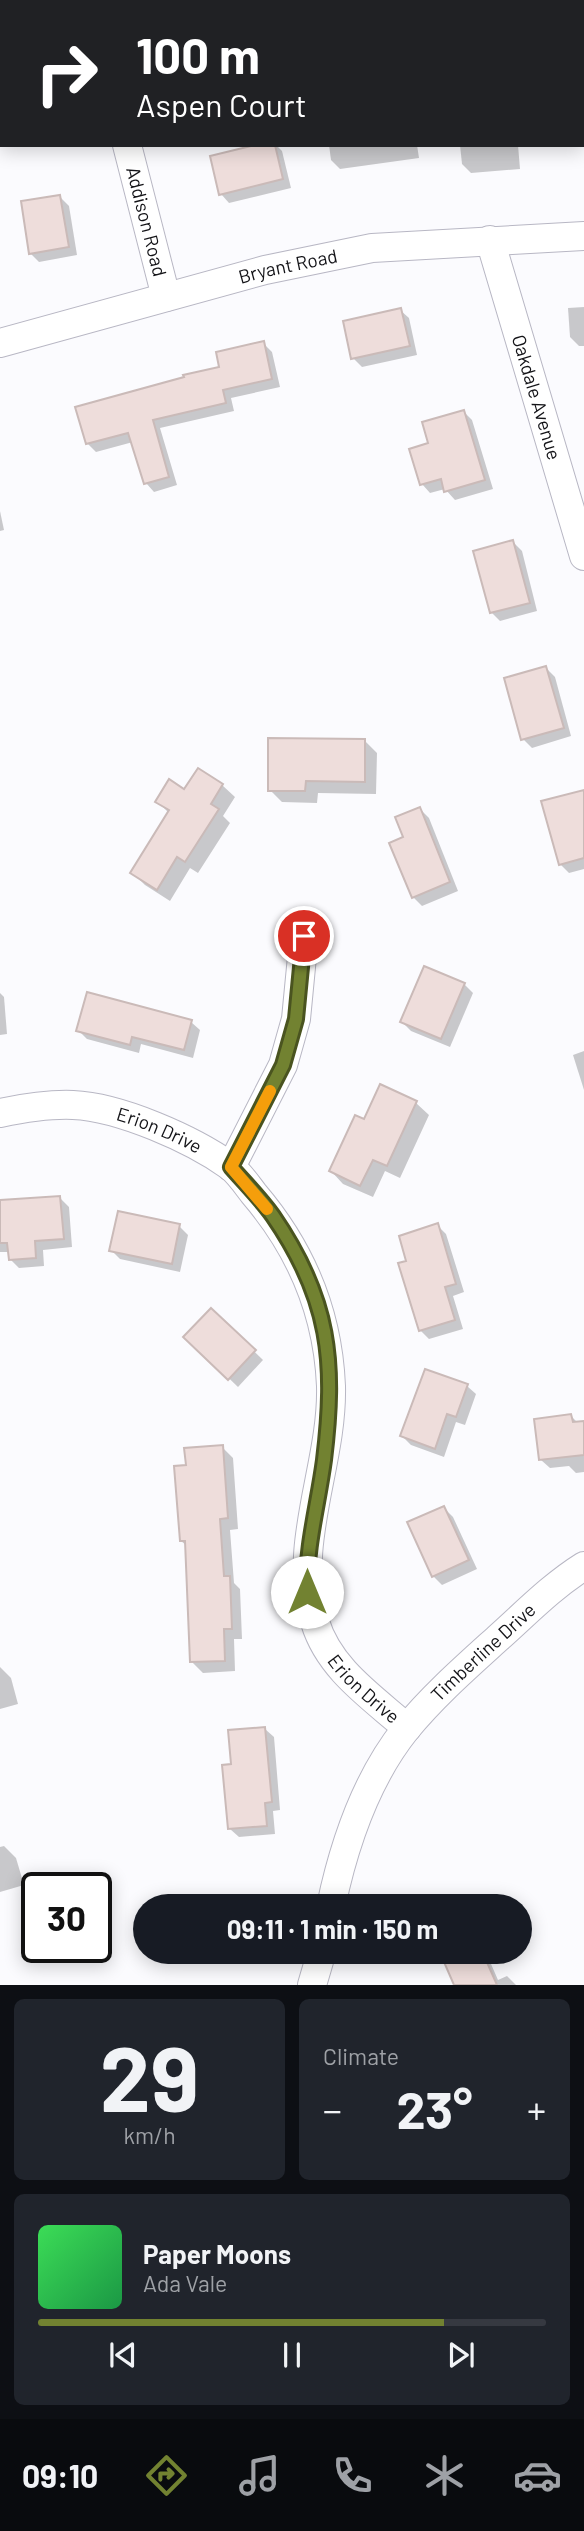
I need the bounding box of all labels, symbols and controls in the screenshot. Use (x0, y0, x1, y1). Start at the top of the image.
text: 100 m (136, 25, 260, 84)
icon: right (21, 28, 112, 119)
text: Aspen Court (136, 85, 307, 123)
street label: Addison Road (122, 164, 172, 279)
street label: Bryant Road (236, 243, 339, 288)
street label: Oakdale Avenue (508, 332, 567, 462)
pin (274, 906, 334, 966)
icon: arrive (285, 917, 323, 955)
street label: Erion Drive (114, 1102, 206, 1157)
position arrow (270, 1555, 344, 1629)
street label: Timberline Drive (426, 1598, 540, 1706)
street label: Erion Drive (323, 1650, 405, 1728)
speed limit sign: 30 (21, 1872, 112, 1963)
text: 09:11 · 1 min · 150 m (227, 1913, 438, 1944)
text: 29 (100, 2021, 199, 2130)
text: Climate (323, 2042, 399, 2070)
text: 23° (396, 2077, 473, 2139)
text: − (323, 2086, 342, 2132)
text: + (527, 2086, 546, 2132)
text: km/h (123, 2121, 176, 2149)
text: Paper Moons (143, 2238, 291, 2269)
text: Ada Vale (143, 2269, 227, 2297)
icon: previous (104, 2336, 142, 2374)
icon: pause (273, 2336, 311, 2374)
icon: next (442, 2336, 480, 2374)
icon: directions (142, 2451, 191, 2500)
icon: music (235, 2451, 284, 2500)
icon: phone (328, 2451, 377, 2500)
icon: climate (420, 2451, 469, 2500)
icon: car (513, 2451, 562, 2500)
text: 09:10 (22, 2456, 98, 2494)

